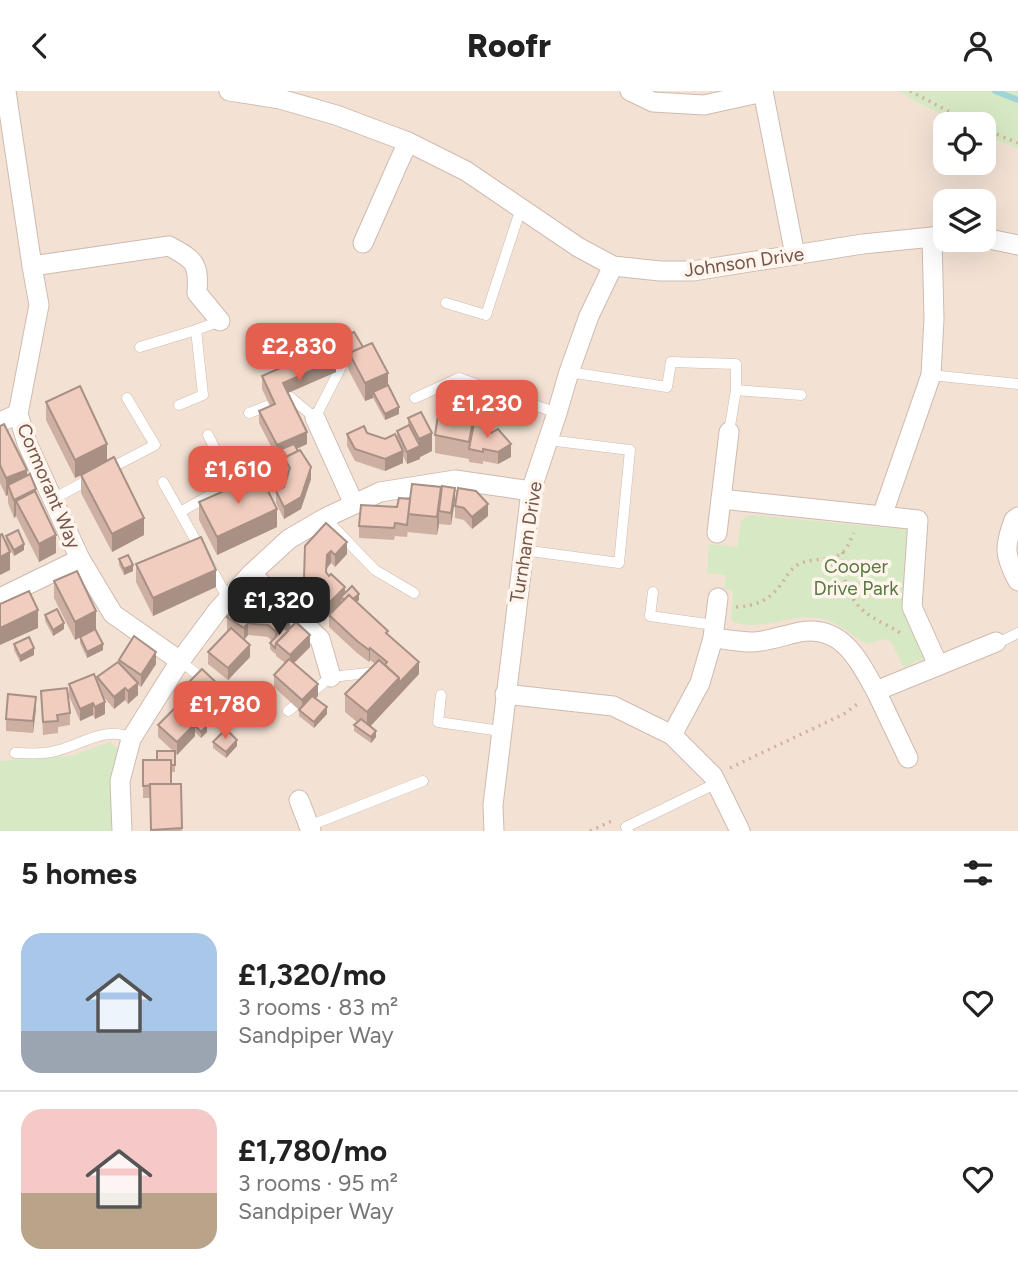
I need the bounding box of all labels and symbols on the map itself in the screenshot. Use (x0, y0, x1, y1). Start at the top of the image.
street label: Johnson Drive (682, 242, 806, 282)
pin: £2,830 (242, 323, 356, 383)
pin: £1,230 (430, 381, 544, 440)
street label: Cormorant Way (12, 420, 86, 552)
pin: £1,610 (181, 447, 295, 506)
street label: Turnham Drive (505, 480, 547, 604)
park label: Cooper Drive Park (814, 555, 899, 600)
pin: £1,320 (222, 577, 336, 637)
pin: £1,780 (168, 681, 282, 741)

